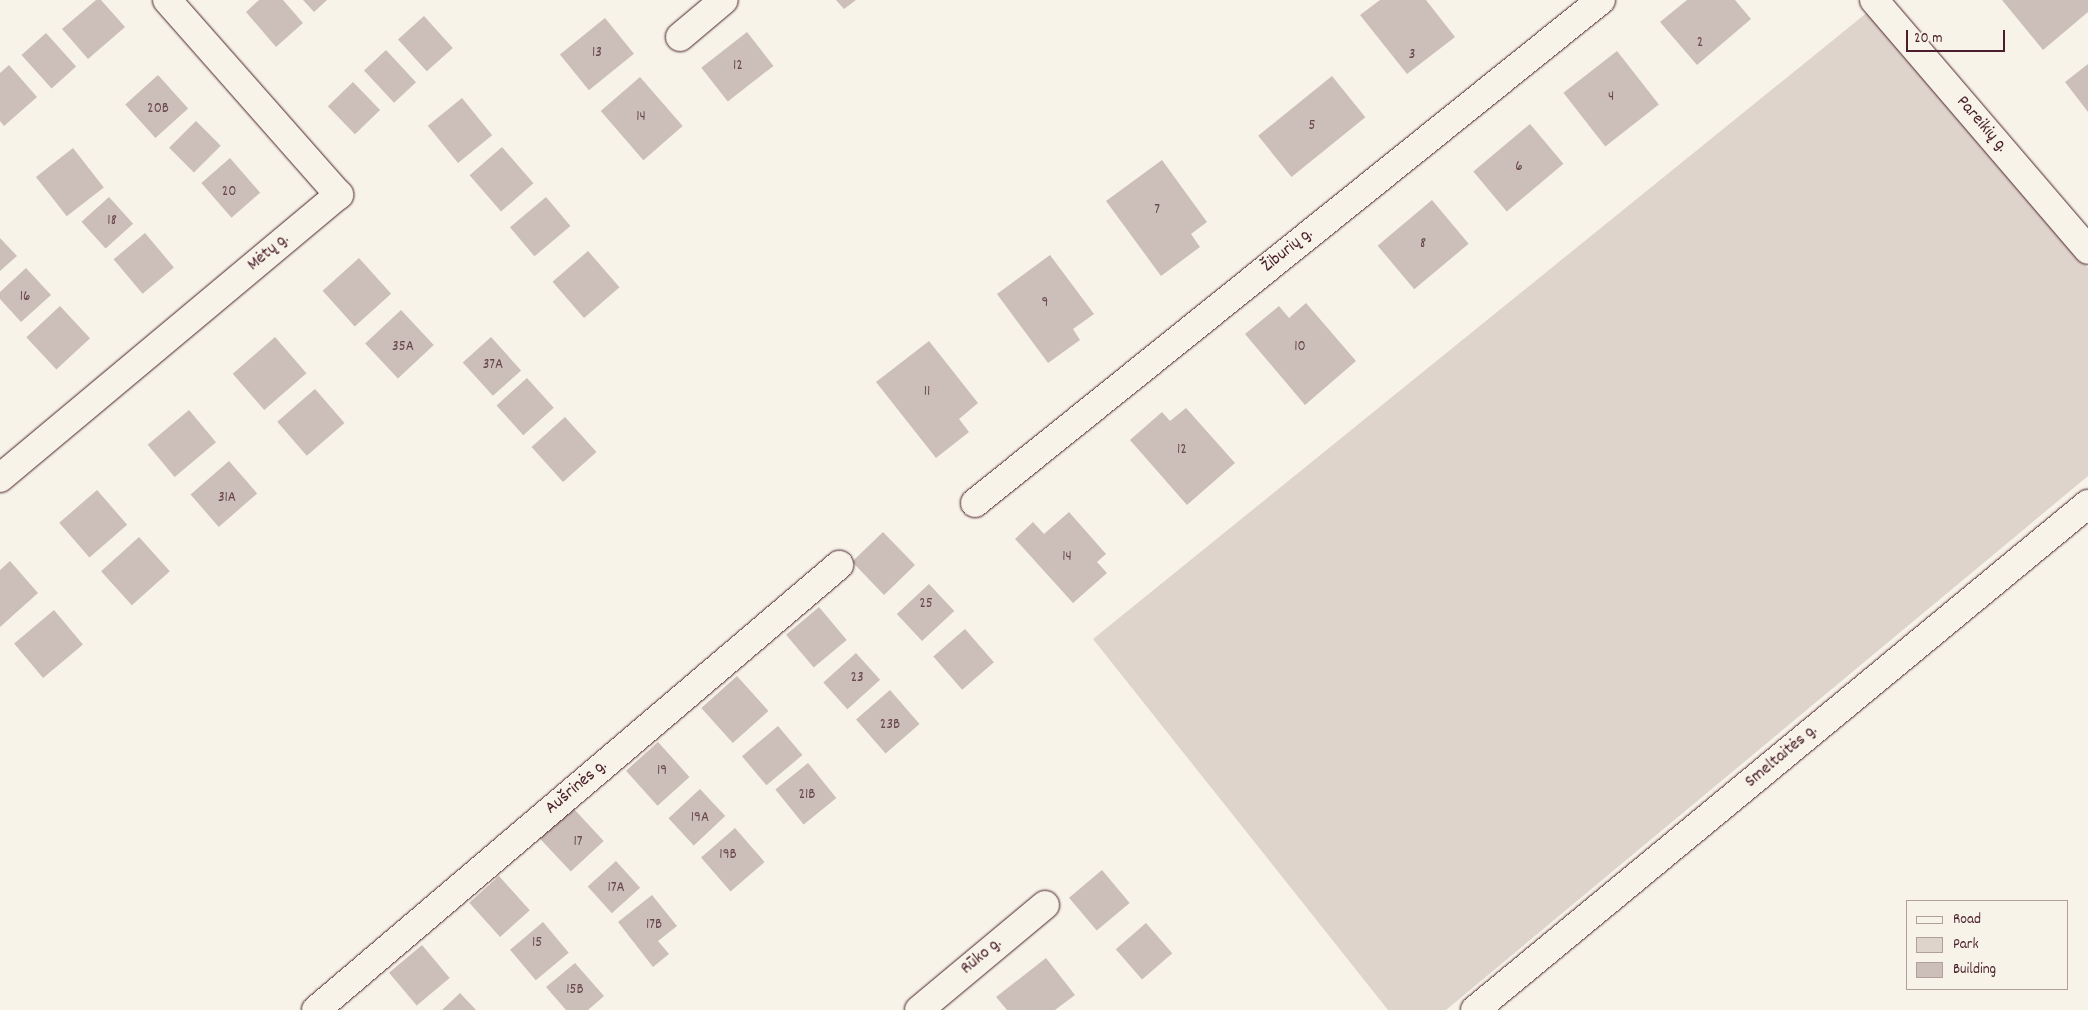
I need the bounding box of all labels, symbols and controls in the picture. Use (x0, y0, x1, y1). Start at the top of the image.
scale bar (1908, 20, 2007, 52)
text: 20 m (1914, 28, 1942, 50)
house number: 2 (1697, 35, 1703, 53)
house number: 13 (592, 45, 602, 63)
house number: 3 (1409, 47, 1415, 65)
house number: 12 (733, 58, 743, 76)
house number: 4 (1608, 89, 1614, 107)
street label: Pareikių g. (1951, 92, 2011, 158)
house number: 20B (147, 101, 169, 119)
house number: 14 (636, 109, 646, 127)
house number: 5 (1309, 118, 1315, 136)
house number: 6 (1515, 159, 1523, 177)
house number: 20 (222, 184, 236, 202)
house number: 7 (1154, 202, 1160, 220)
house number: 18 (107, 213, 117, 231)
street label: Žiburių g. (1258, 224, 1318, 278)
street label: Mėtų g. (244, 229, 294, 277)
house number: 8 (1420, 236, 1426, 254)
house number: 16 (20, 289, 30, 307)
house number: 9 (1042, 295, 1048, 313)
house number: 35A (392, 339, 414, 357)
house number: 10 (1294, 339, 1306, 357)
house number: 37A (483, 357, 503, 375)
house number: 11 (924, 384, 930, 402)
house number: 12 (1177, 442, 1187, 460)
house number: 31A (218, 490, 236, 508)
house number: 14 (1062, 549, 1072, 567)
house number: 25 (919, 596, 933, 614)
house number: 23 (850, 670, 864, 688)
house number: 23B (880, 717, 900, 735)
street label: Smeltaitės g. (1741, 720, 1823, 794)
street label: Aušrinės g. (542, 756, 612, 820)
house number: 19 (657, 763, 667, 781)
house number: 21B (799, 787, 815, 805)
house number: 19A (691, 810, 709, 828)
house number: 17 (573, 834, 583, 852)
house number: 19B (719, 847, 737, 865)
house number: 17A (607, 880, 625, 898)
legend (1906, 900, 2068, 990)
text: Road (1953, 909, 1981, 931)
house number: 17B (646, 917, 662, 935)
street label: Rūko g. (957, 934, 1007, 980)
text: Park (1953, 934, 1979, 956)
house number: 15 (532, 935, 542, 953)
text: Building (1953, 959, 1996, 981)
house number: 15B (566, 982, 584, 1000)

